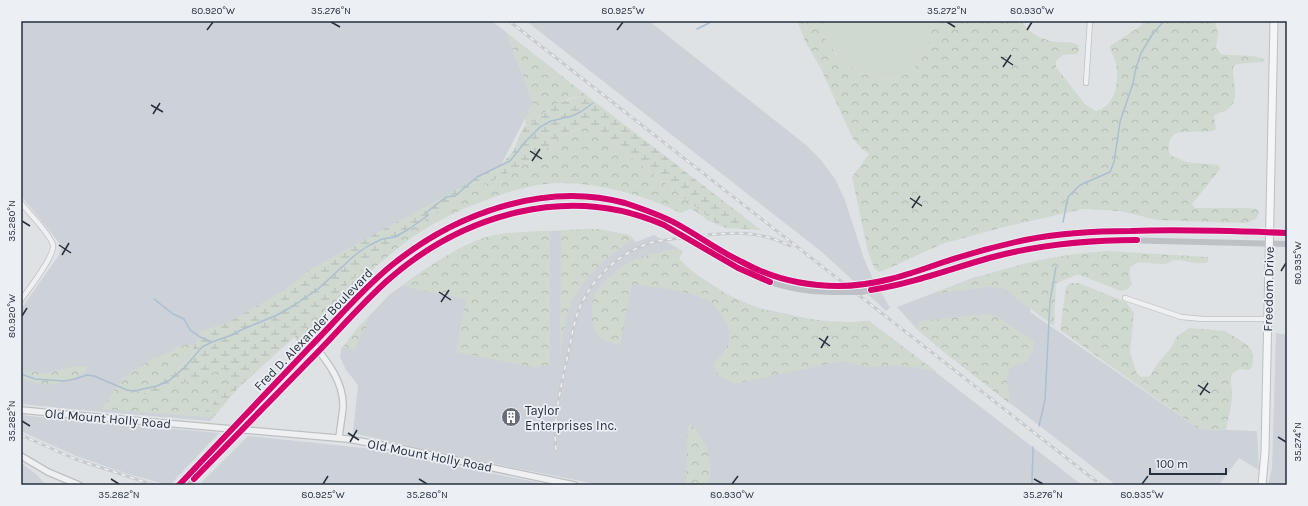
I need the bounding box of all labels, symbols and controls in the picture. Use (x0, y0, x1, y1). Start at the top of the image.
text: 80.920°W (191, 5, 235, 17)
text: 35.276°N (311, 5, 351, 17)
text: 80.925°W (601, 5, 645, 17)
text: 35.272°N (927, 5, 967, 17)
text: 80.930°W (1010, 5, 1054, 17)
text: 35.280°N (6, 200, 18, 242)
text: 80.935°W (1292, 241, 1304, 285)
street label: Freedom Drive (1260, 246, 1277, 332)
street label: Fred D. Alexander Boulevard (251, 265, 376, 394)
text: 80.920°W (6, 294, 18, 338)
text: 35.282°N (6, 400, 18, 442)
place label: Taylor Enterprises Inc. (525, 403, 617, 433)
street label: Old Mount Holly Road (44, 406, 172, 431)
building icon: Taylor Enterprises Inc. (500, 406, 522, 428)
text: 35.274°N (1292, 422, 1304, 462)
street label: Old Mount Holly Road (366, 436, 494, 475)
scale bar (1150, 450, 1226, 476)
text: 100 m (1156, 457, 1188, 471)
text: 35.282°N (98, 489, 140, 501)
text: 80.925°W (301, 489, 345, 501)
text: 35.280°N (406, 489, 448, 501)
text: 80.930°W (710, 489, 754, 501)
text: 35.276°N (1023, 489, 1063, 501)
text: 80.935°W (1120, 489, 1164, 501)

